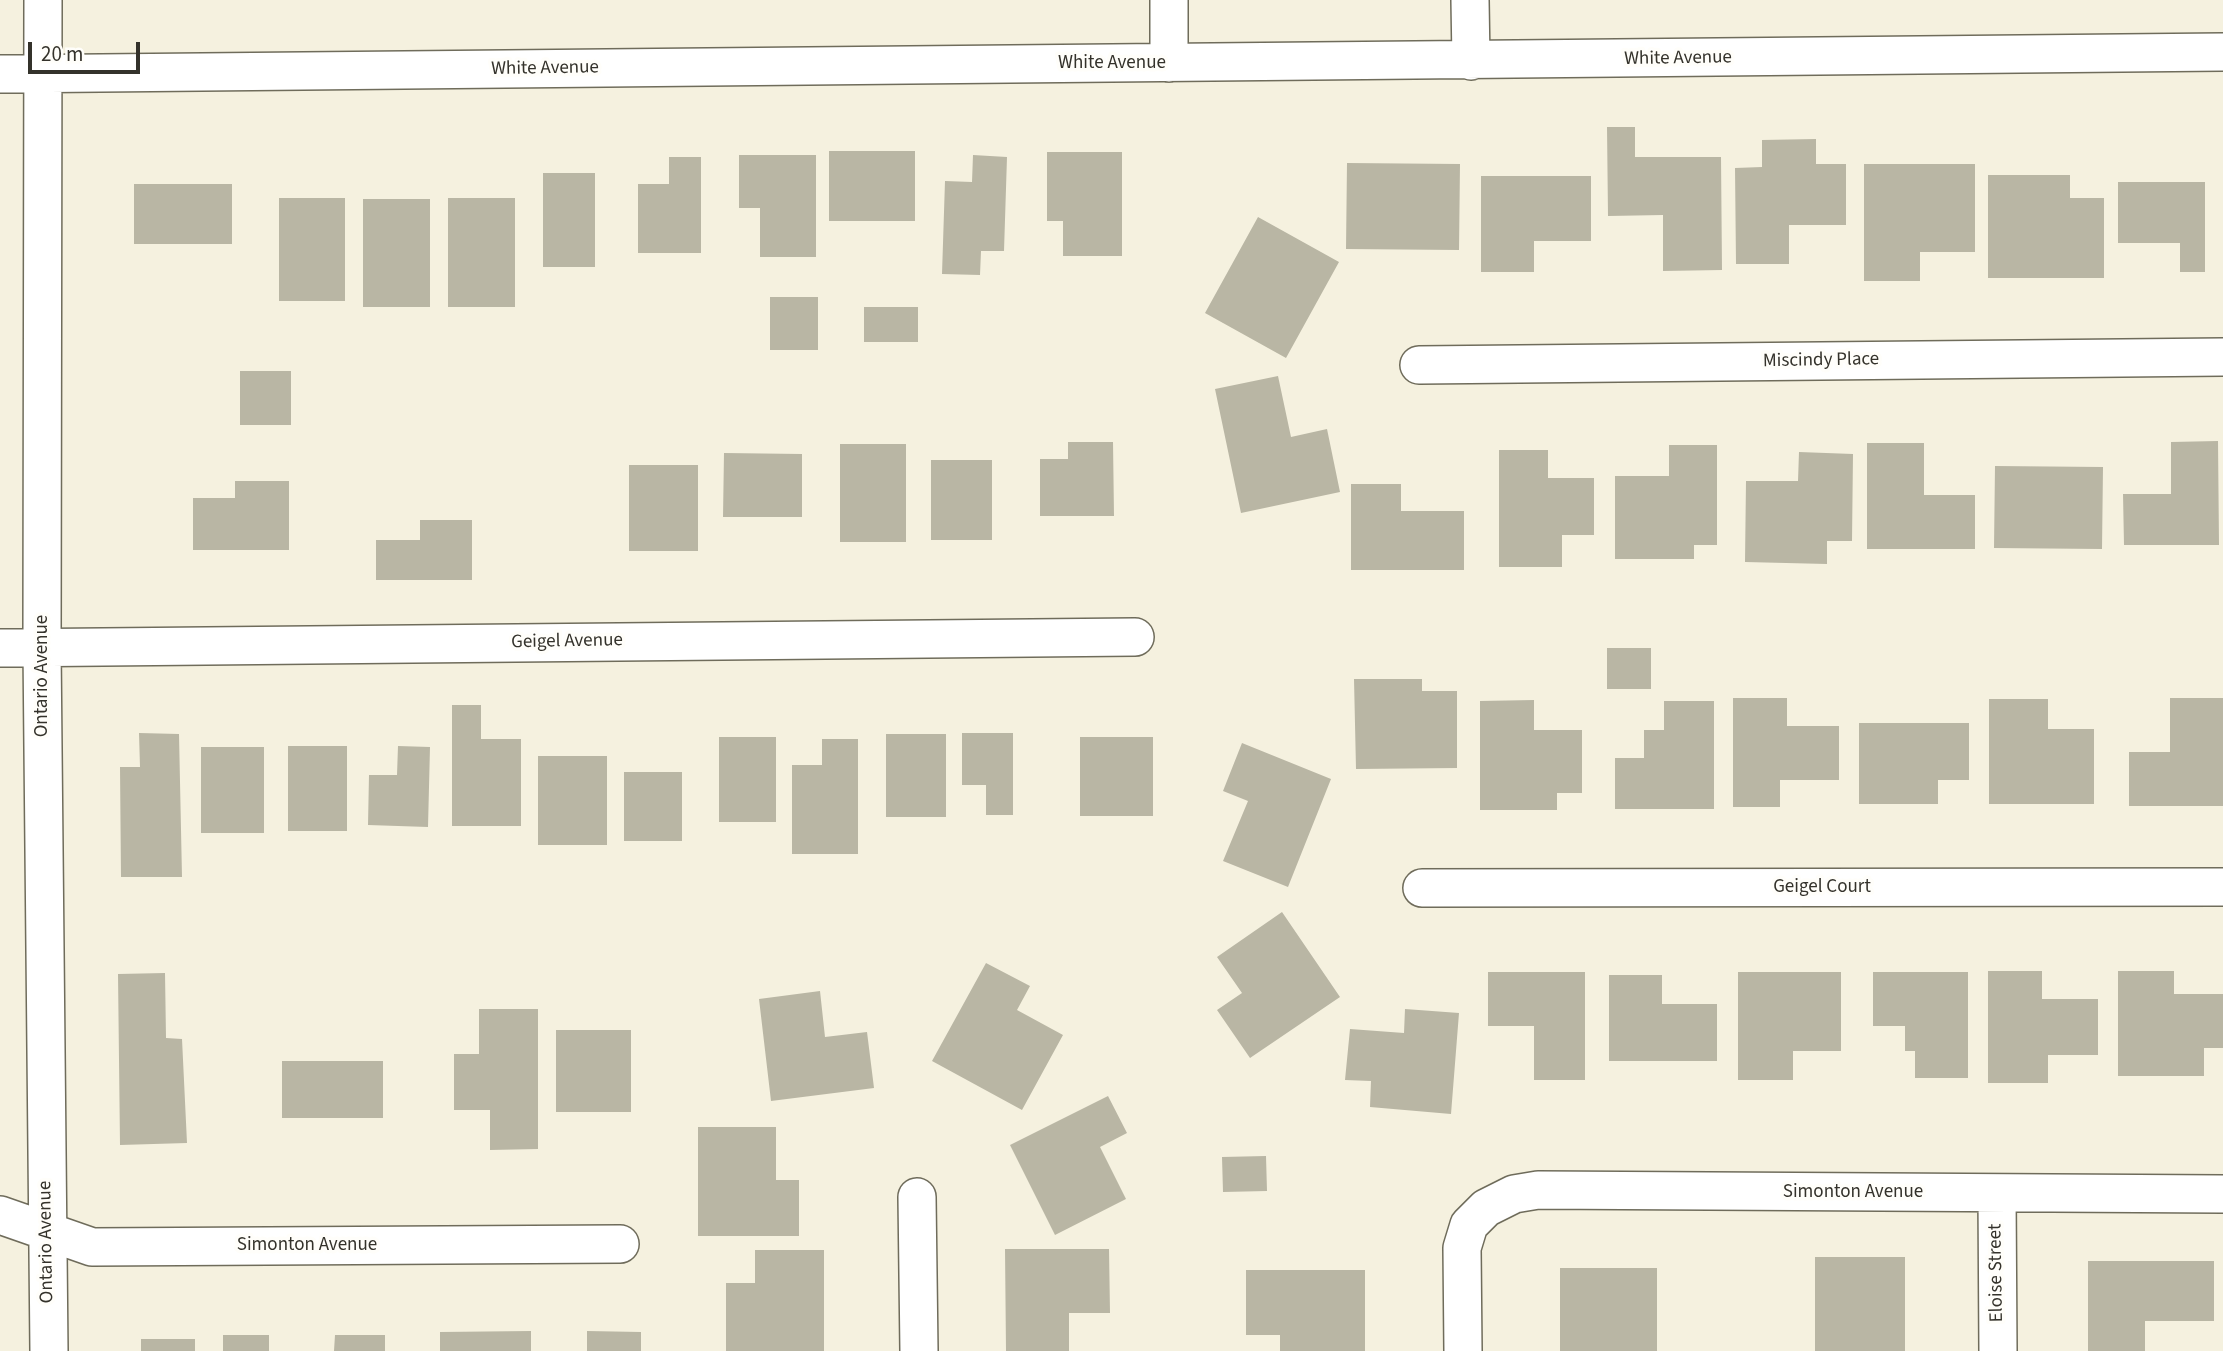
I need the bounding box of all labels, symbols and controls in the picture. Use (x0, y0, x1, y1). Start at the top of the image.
scale bar (32, 28, 144, 72)
text: 20 m (41, 39, 83, 69)
street label: White Avenue (1624, 47, 1732, 71)
street label: White Avenue (1058, 53, 1166, 75)
street label: White Avenue (491, 57, 599, 81)
street label: Miscindy Place (1763, 349, 1879, 373)
street label: Ontario Avenue (32, 615, 54, 737)
street label: Geigel Avenue (511, 630, 623, 654)
street label: Geigel Court (1773, 877, 1871, 899)
street label: Ontario Avenue (35, 1181, 59, 1303)
street label: Simonton Avenue (1783, 1182, 1923, 1204)
street label: Eloise Street (1985, 1224, 2009, 1322)
street label: Simonton Avenue (237, 1235, 377, 1257)

